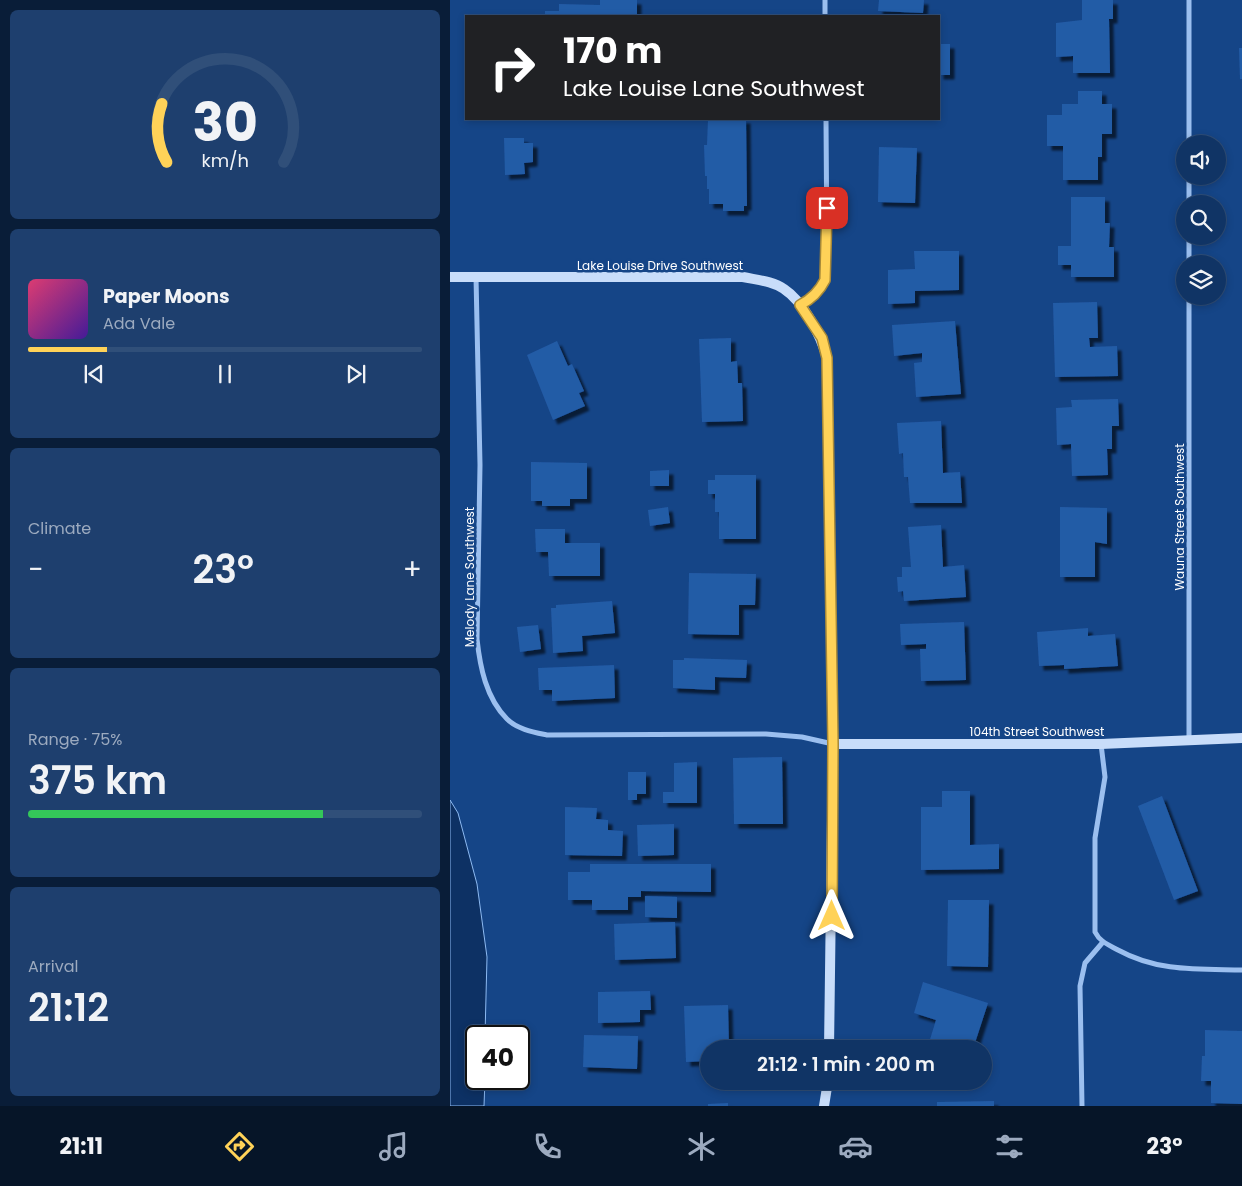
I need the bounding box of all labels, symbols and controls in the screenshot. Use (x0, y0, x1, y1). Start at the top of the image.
text: 170 m (563, 26, 662, 75)
icon: right (480, 35, 545, 100)
text: Lake Louise Lane Southwest (563, 73, 865, 104)
text: 30 (192, 86, 258, 159)
map controls (1176, 135, 1226, 305)
button: sound (1176, 135, 1226, 185)
text: km/h (201, 148, 249, 173)
pin (806, 187, 848, 229)
icon: arrive (813, 194, 841, 222)
button: search (1176, 195, 1226, 245)
button: layers (1176, 255, 1226, 305)
street label: Lake Louise Drive Southwest (577, 257, 743, 274)
text: Paper Moons (103, 283, 230, 310)
text: Ada Vale (103, 312, 175, 335)
icon: previous (80, 360, 108, 388)
icon: pause (211, 360, 239, 388)
icon: next (342, 360, 370, 388)
street label: Wauna Street Southwest (1171, 443, 1188, 591)
street label: Melody Lane Southwest (461, 507, 478, 647)
text: Climate (28, 517, 91, 540)
text: 23° (192, 543, 254, 596)
text: − (28, 550, 43, 589)
text: + (403, 550, 422, 589)
street label: 104th Street Southwest (970, 723, 1104, 740)
text: Range · 75% (28, 728, 122, 751)
text: 375 km (28, 754, 167, 807)
position arrow (805, 889, 857, 941)
text: Arrival (28, 955, 78, 978)
text: 21:12 (28, 981, 109, 1034)
speed limit sign: 40 (465, 1025, 530, 1090)
text: 21:12 · 1 min · 200 m (757, 1051, 935, 1078)
icon: directions (222, 1129, 257, 1164)
icon: music (376, 1129, 411, 1164)
icon: phone (530, 1129, 565, 1164)
icon: climate (684, 1129, 719, 1164)
icon: car (838, 1129, 873, 1164)
icon: filters (992, 1129, 1027, 1164)
text: 21:11 (60, 1131, 103, 1162)
text: 23° (1146, 1131, 1182, 1162)

